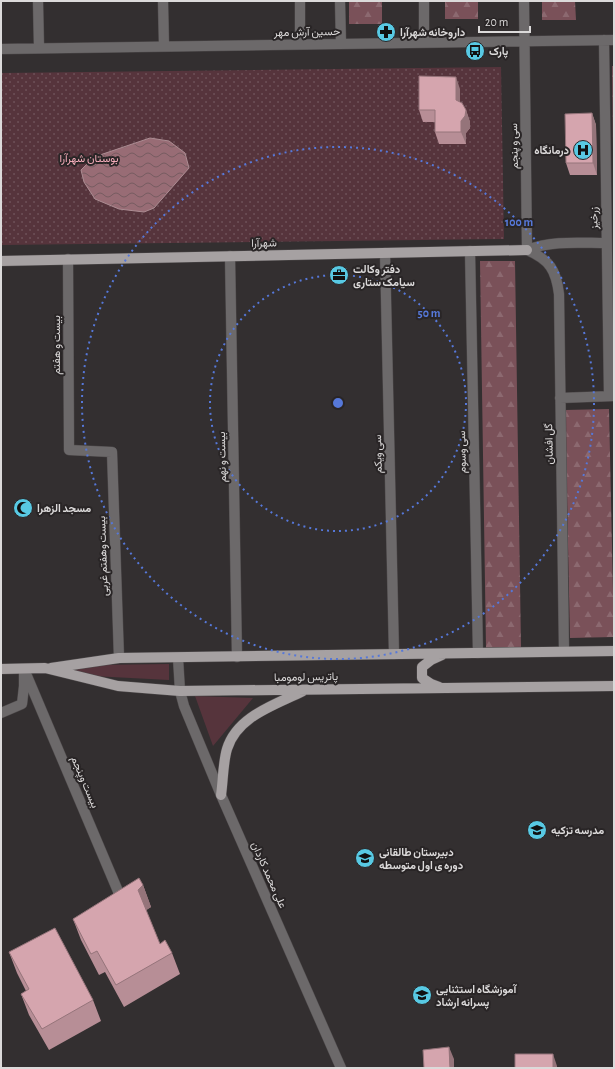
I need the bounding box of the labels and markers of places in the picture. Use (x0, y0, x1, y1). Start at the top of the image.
pharmacy icon: داروخانه شهرآرا (375, 21, 397, 43)
place label: داروخانه شهرآرا (400, 27, 466, 39)
bus stop icon: پارک (464, 40, 486, 62)
place label: پارک (489, 46, 509, 59)
hospital icon: درمانگاه (572, 139, 594, 161)
place label: درمانگاه (534, 145, 570, 157)
office icon: دفتر وکالت سیامک ستاری (328, 264, 350, 286)
place label: دفتر وکالت سیامک ستاری (353, 264, 415, 289)
centre of rings (331, 396, 345, 410)
mosque icon: مسجد الزهرا (12, 497, 34, 519)
place label: مسجد الزهرا (37, 503, 91, 515)
school or university icon: مدرسه تزکیه (526, 819, 548, 841)
place label: مدرسه تزکیه (551, 825, 604, 837)
school or university icon: دبیرستان طالقانی دوره ی اول متوسطه (354, 847, 376, 869)
place label: دبیرستان طالقانی دوره ی اول متوسطه (379, 847, 464, 872)
school or university icon: آموزشگاه استثنایی پسرانه ارشاد (411, 984, 433, 1006)
place label: آموزشگاه استثنایی پسرانه ارشاد (436, 984, 518, 1010)

